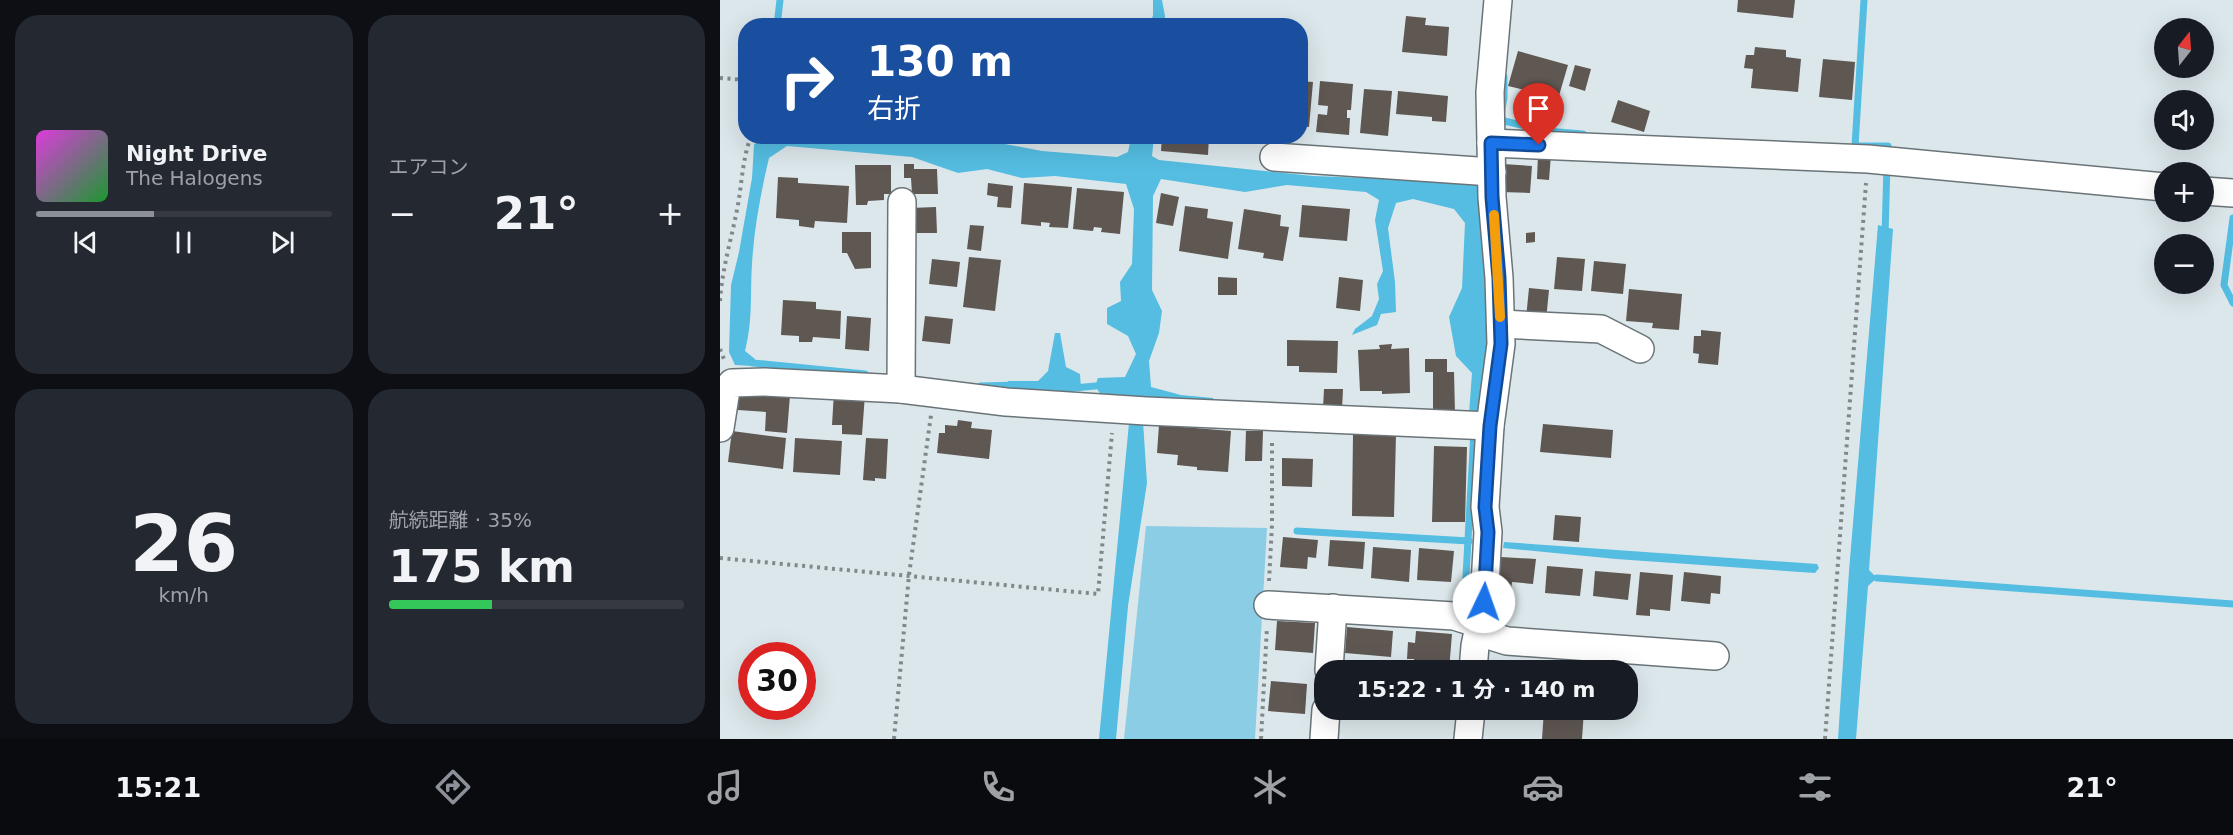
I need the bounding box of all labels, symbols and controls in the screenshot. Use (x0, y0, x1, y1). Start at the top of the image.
north arrow (2154, 18, 2214, 78)
map controls (2154, 18, 2214, 294)
text: 130 m (867, 37, 1013, 86)
icon: right (768, 42, 846, 120)
pin (1513, 83, 1564, 145)
button: sound (2154, 90, 2214, 150)
icon: arrive (1522, 92, 1555, 125)
text: 右折 (867, 93, 921, 124)
text: Night Drive (126, 141, 267, 166)
text: エアコン (389, 155, 469, 179)
button: + (2154, 162, 2214, 222)
text: The Halogens (126, 166, 263, 190)
text: 21° (494, 187, 579, 240)
text: − (389, 194, 416, 233)
text: + (656, 194, 684, 233)
icon: previous (69, 226, 102, 259)
icon: pause (167, 226, 200, 259)
icon: next (266, 226, 299, 259)
button: − (2154, 234, 2214, 294)
text: 26 (129, 499, 238, 589)
text: 航続距離 · 35% (389, 508, 532, 532)
text: 175 km (389, 540, 575, 593)
position arrow (1452, 570, 1516, 634)
text: km/h (159, 583, 209, 607)
speed limit sign: 30 (738, 642, 816, 720)
text: 15:22 · 1 分 · 140 m (1357, 677, 1595, 702)
icon: directions (432, 766, 474, 808)
icon: music (704, 766, 746, 808)
icon: phone (977, 766, 1019, 808)
icon: climate (1249, 766, 1291, 808)
icon: car (1522, 766, 1564, 808)
icon: filters (1794, 766, 1836, 808)
text: 15:21 (115, 772, 201, 803)
text: 21° (2067, 772, 2118, 803)

